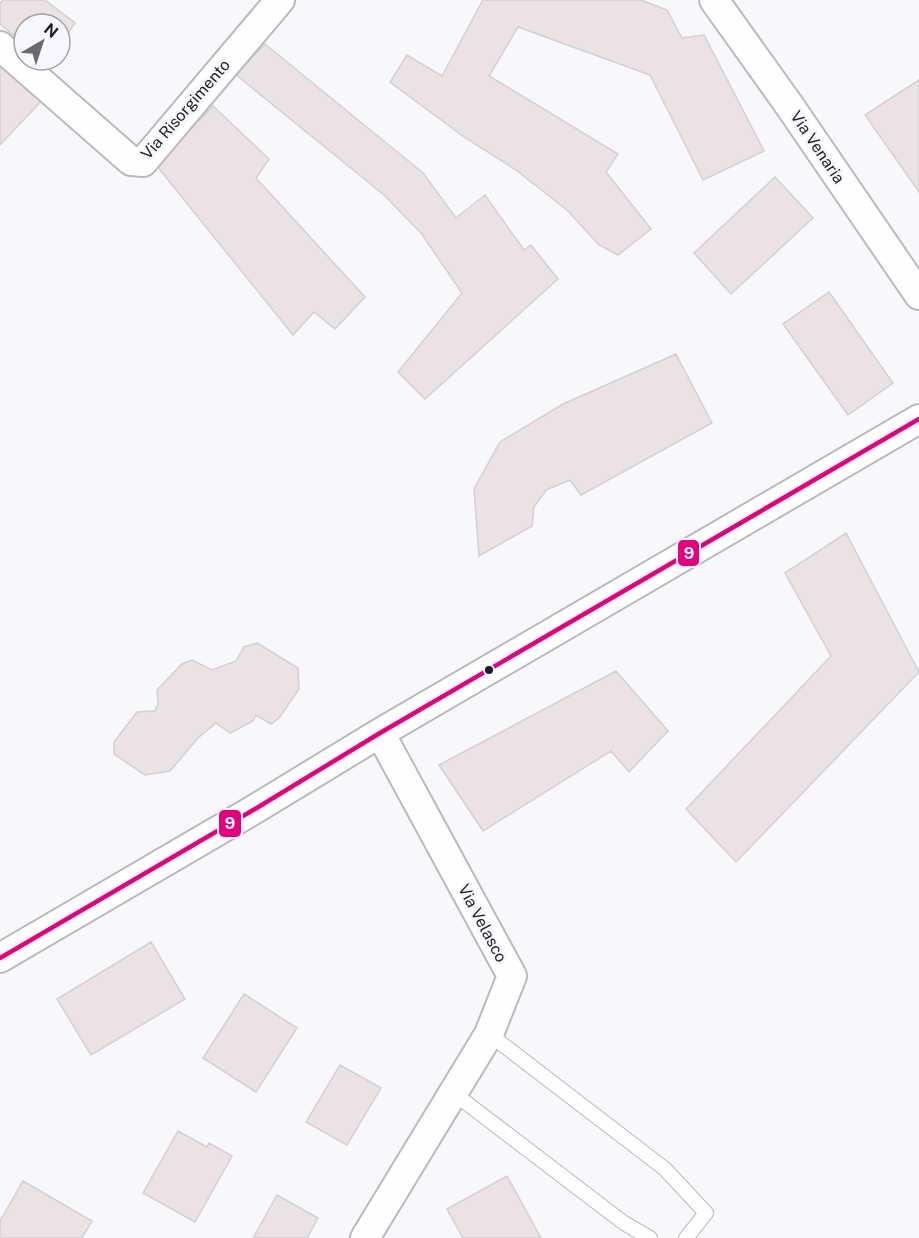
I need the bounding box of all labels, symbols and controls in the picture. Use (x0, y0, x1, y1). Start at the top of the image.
north arrow (12, 12, 72, 72)
text: N (40, 19, 62, 42)
street label: Via Risorgimento (137, 55, 234, 163)
street label: Via Venaria (786, 107, 849, 187)
line badge: 9 (677, 539, 700, 567)
text: 9 (684, 544, 694, 563)
unlabelled marker (483, 664, 495, 676)
line badge: 9 (218, 809, 242, 838)
text: 9 (225, 814, 235, 833)
street label: Via Velasco (454, 881, 511, 965)

